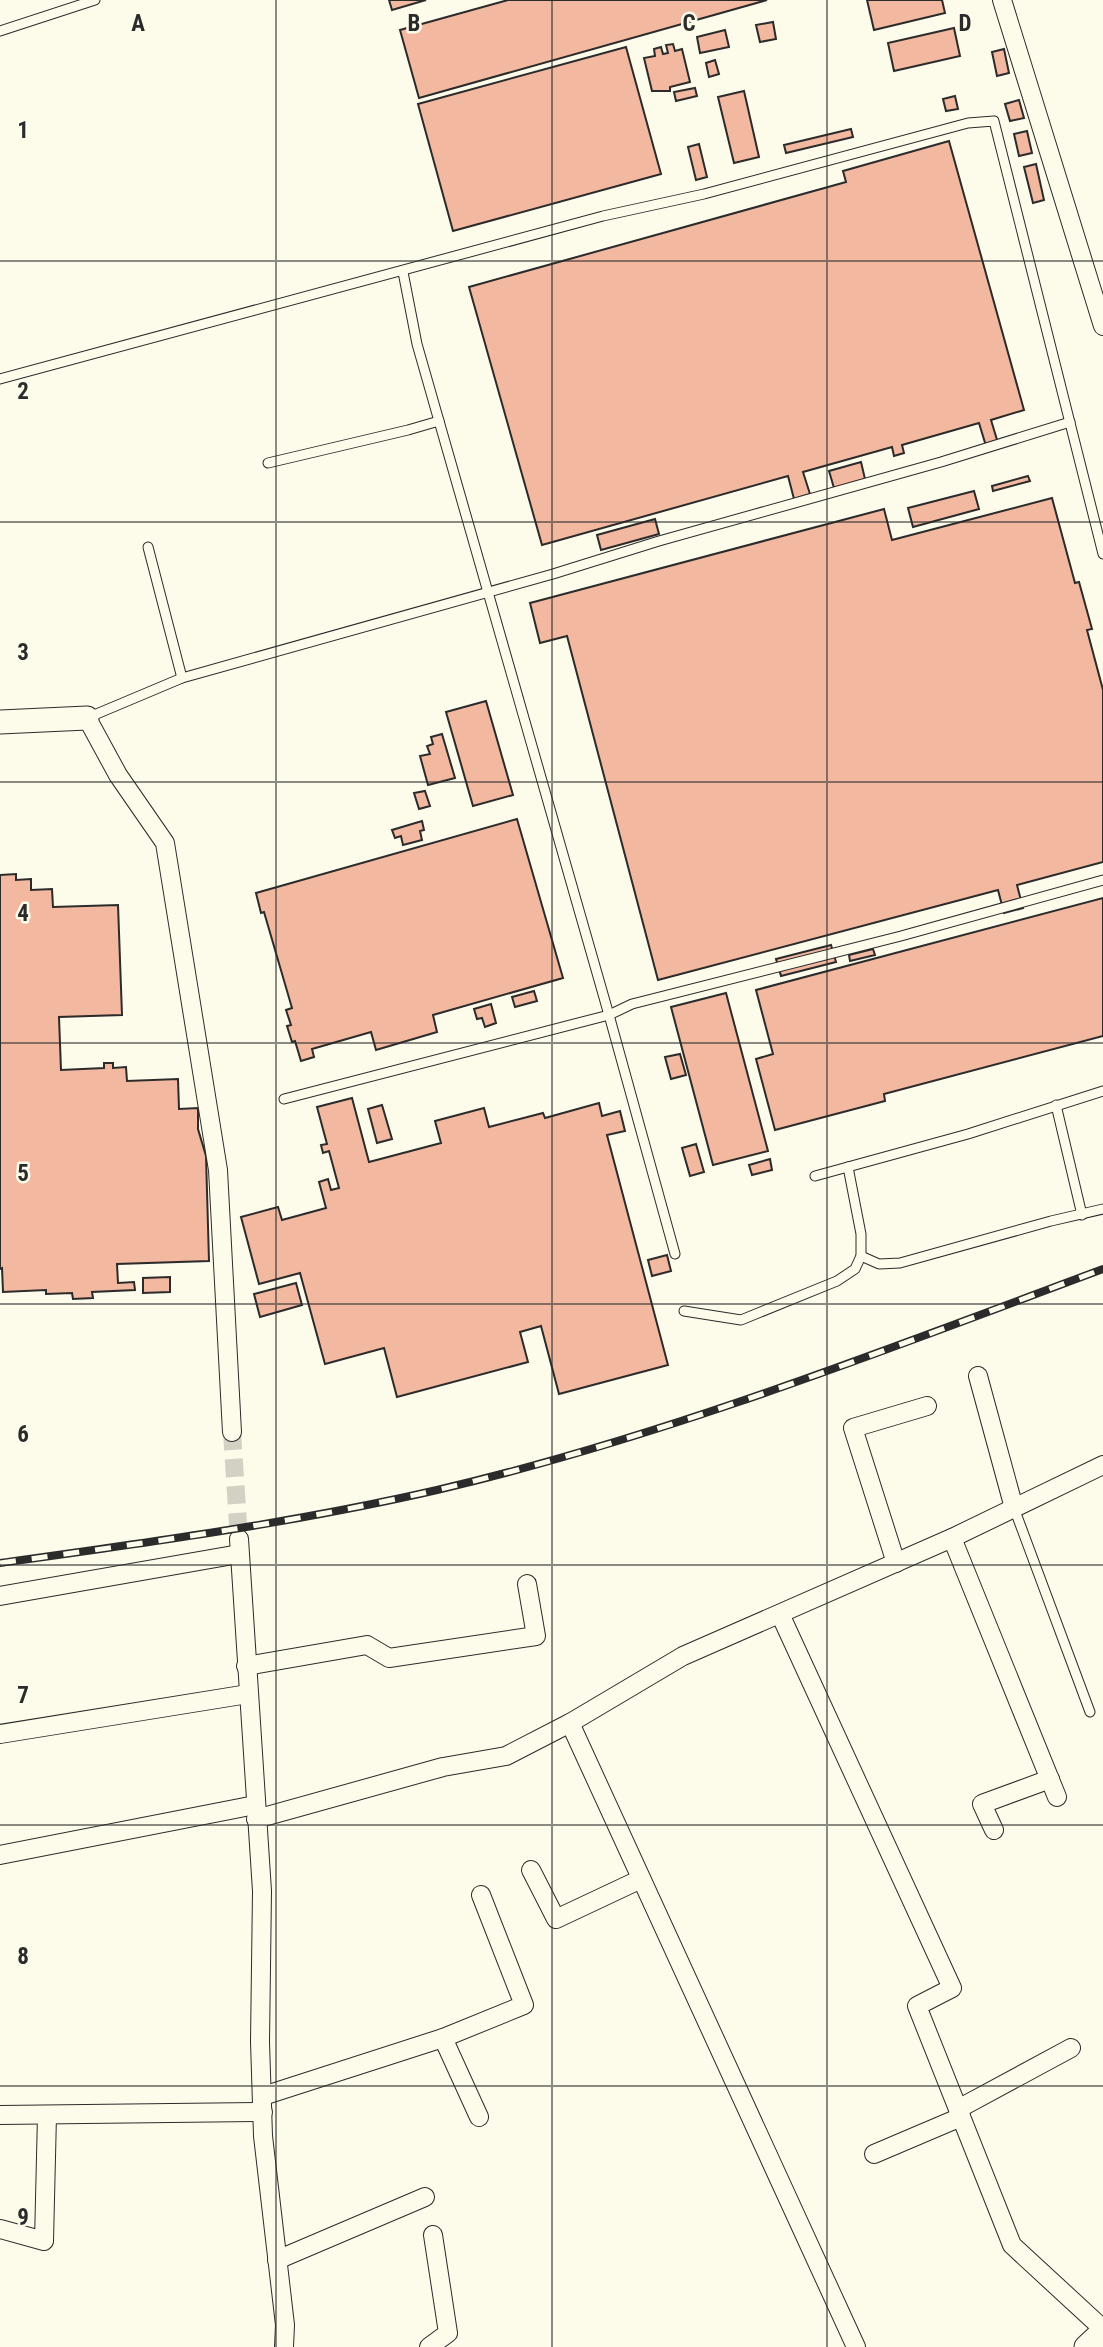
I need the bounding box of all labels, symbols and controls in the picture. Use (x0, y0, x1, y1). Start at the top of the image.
text: A (131, 10, 145, 37)
text: B (408, 10, 420, 37)
text: C (682, 10, 696, 37)
text: D (959, 10, 972, 37)
text: 1 (17, 117, 29, 144)
text: 2 (17, 378, 29, 405)
text: 3 (17, 639, 29, 666)
text: 4 (17, 900, 29, 927)
text: 5 (17, 1160, 29, 1187)
text: 6 (17, 1421, 29, 1448)
text: 7 (17, 1682, 29, 1709)
text: 8 (17, 1943, 29, 1970)
text: 9 (17, 2204, 29, 2231)

